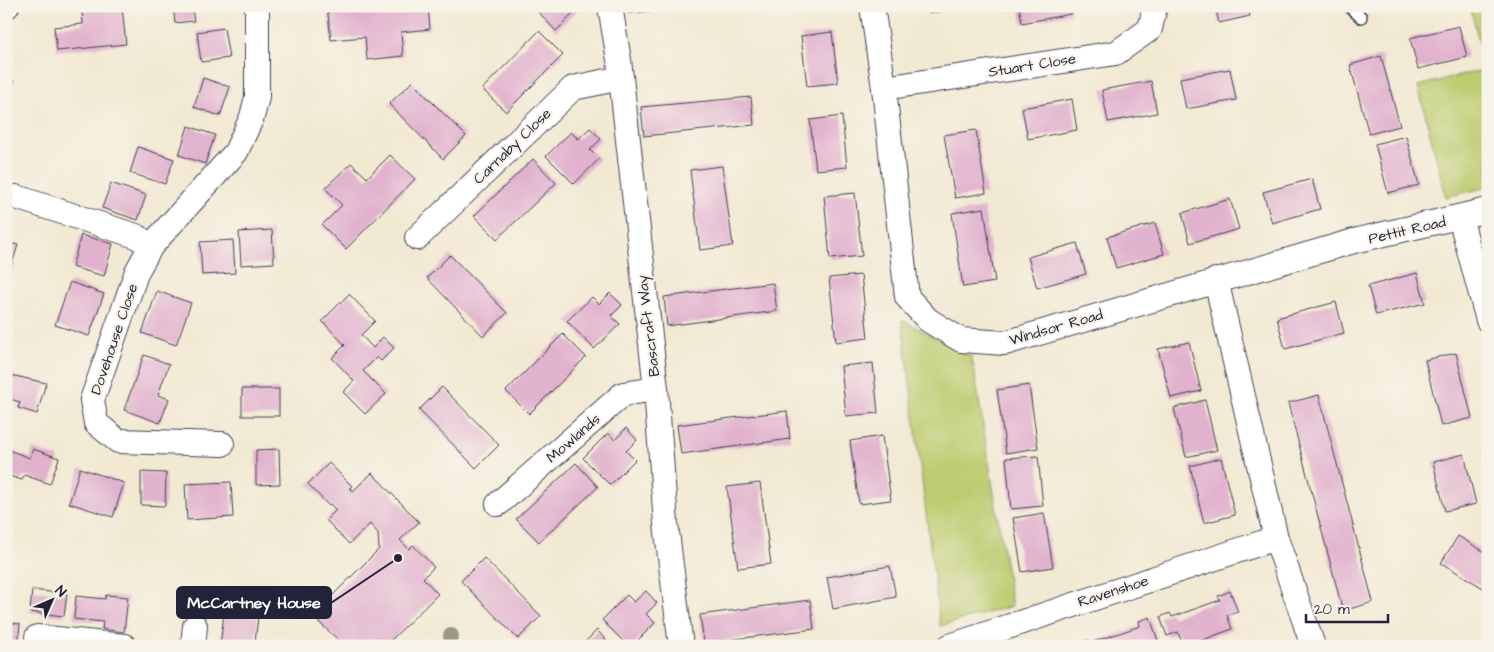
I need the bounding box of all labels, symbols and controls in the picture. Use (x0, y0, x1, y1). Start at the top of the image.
street label: Stuart Close (987, 48, 1077, 83)
street label: Carnaby Close (469, 104, 557, 190)
street label: Pettit Road (1366, 211, 1448, 250)
street label: Bascraft Way (632, 274, 666, 378)
street label: Dovehouse Close (86, 281, 143, 398)
street label: Windsor Road (1007, 304, 1106, 351)
street label: Mowlands (542, 409, 605, 468)
street label: Ravenshoe (1075, 570, 1151, 613)
north arrow (28, 574, 78, 624)
text: N (50, 581, 71, 602)
callout: McCartney House (177, 587, 331, 618)
text: McCartney House (187, 592, 321, 615)
scale bar (1306, 592, 1389, 624)
text: 20 m (1314, 599, 1350, 620)

